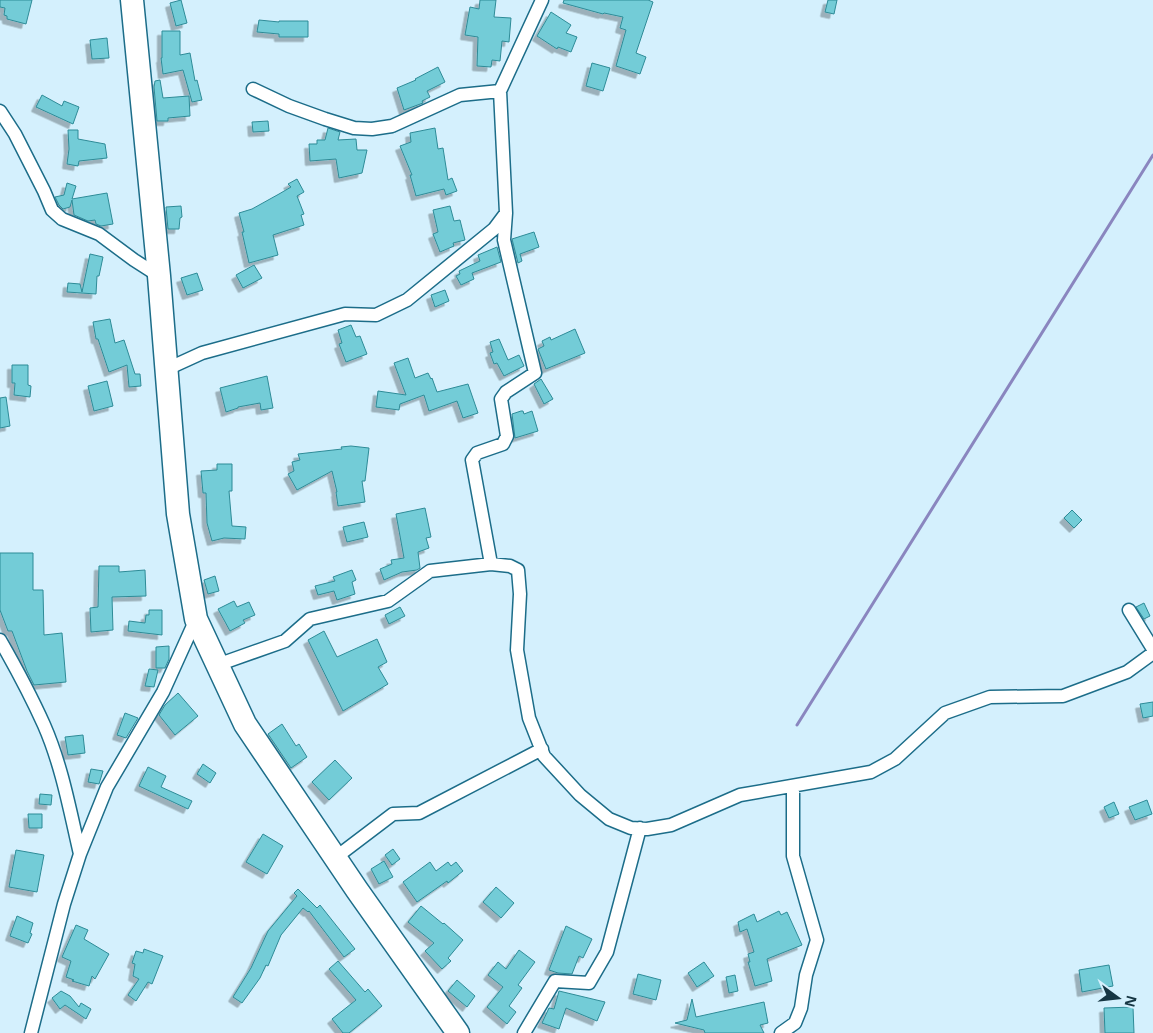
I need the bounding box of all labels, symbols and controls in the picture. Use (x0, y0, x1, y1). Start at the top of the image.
north arrow (1093, 973, 1143, 1023)
text: N (1120, 994, 1142, 1009)

